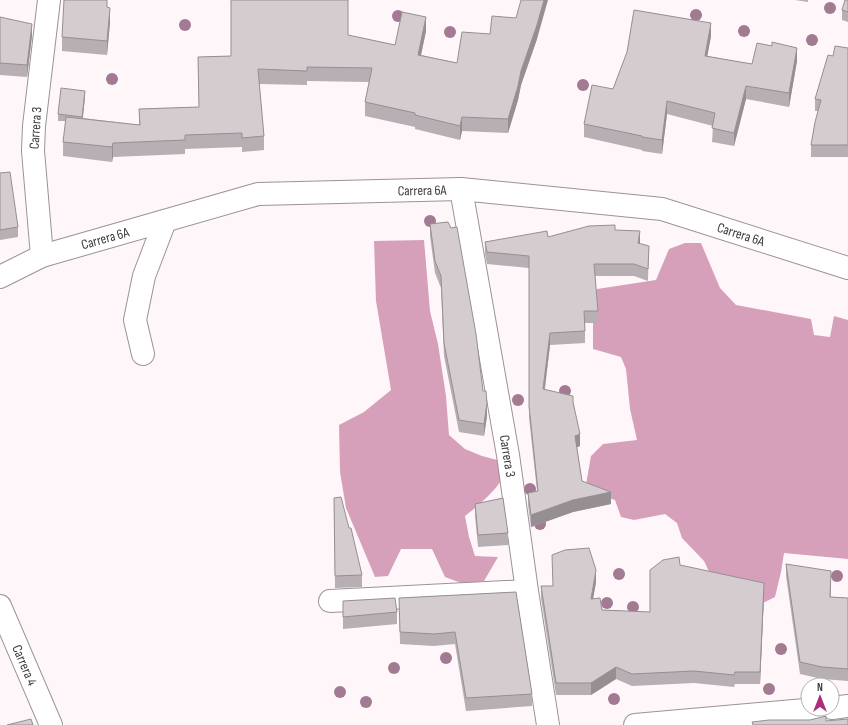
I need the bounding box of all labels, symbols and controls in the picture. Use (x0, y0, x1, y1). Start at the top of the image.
street label: Carrera 3 (26, 106, 45, 150)
street label: Carrera 6A (397, 182, 448, 199)
street label: Carrera 6A (715, 219, 768, 250)
street label: Carrera 6A (79, 223, 132, 253)
street label: Carrera 3 (496, 434, 519, 479)
street label: Carrera 4 (8, 642, 41, 688)
north arrow (800, 677, 840, 717)
text: N (817, 681, 823, 694)

